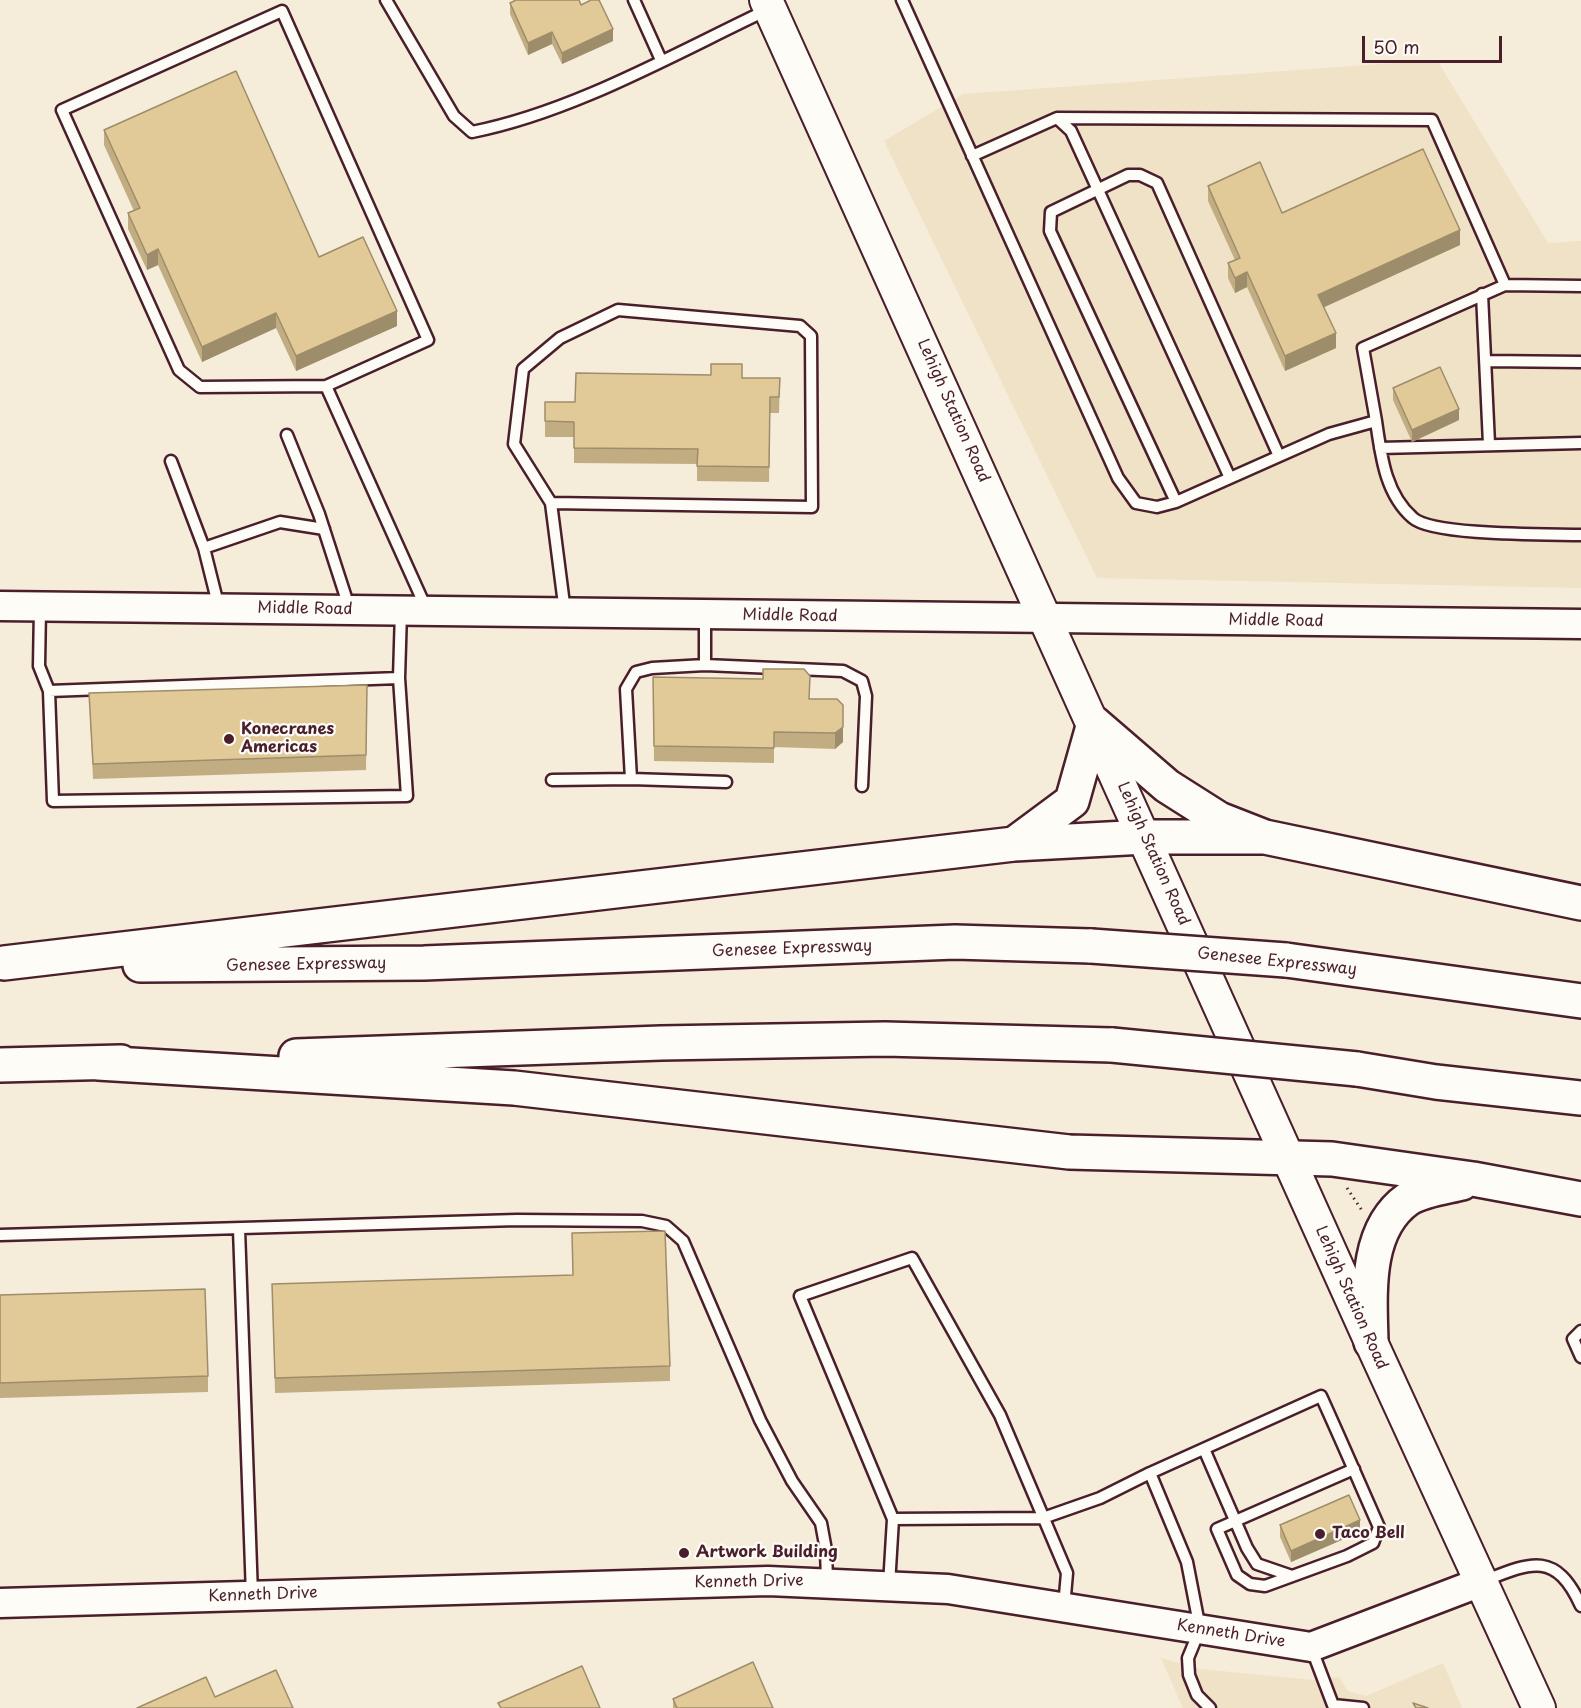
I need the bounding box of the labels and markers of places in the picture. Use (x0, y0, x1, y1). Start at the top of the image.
place label: Konecranes Americas (241, 720, 334, 758)
marker: Konecranes Americas (222, 732, 236, 746)
place label: Taco Bell (1332, 1524, 1404, 1544)
marker: Taco Bell (1313, 1527, 1327, 1541)
place label: Artwork Building (696, 1543, 838, 1563)
marker: Artwork Building (677, 1546, 691, 1560)

